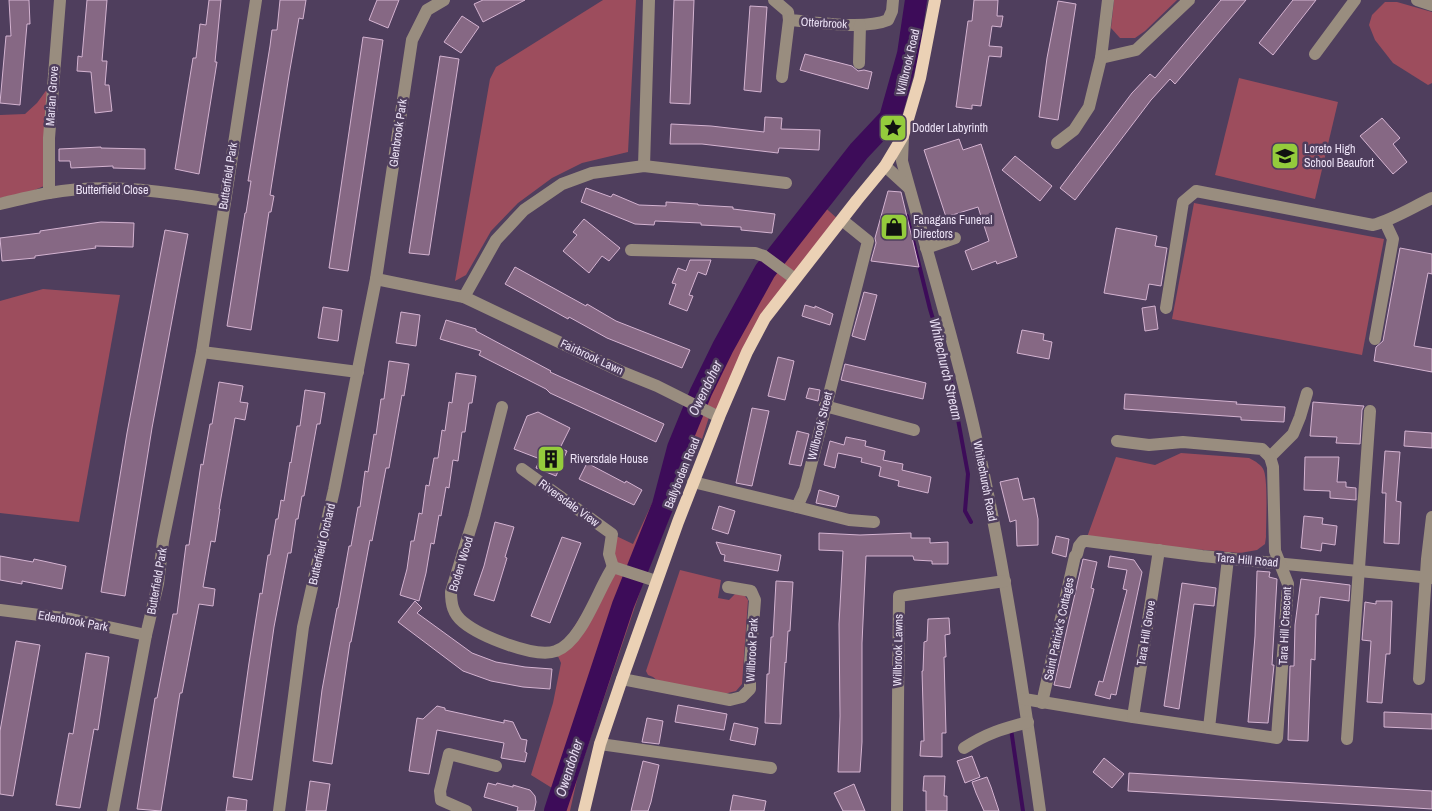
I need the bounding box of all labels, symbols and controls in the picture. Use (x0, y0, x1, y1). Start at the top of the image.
street label: Otterbrook (800, 14, 848, 32)
street label: Willbrook Road (893, 27, 923, 97)
street label: Marian Grove (42, 65, 62, 127)
street label: Glenbrook Park (385, 98, 411, 168)
place icon: Dodder Labyrinth (878, 113, 908, 143)
place label: Dodder Labyrinth (912, 120, 988, 136)
street label: Butterfield Park (215, 141, 241, 211)
school or university icon: Loreto High School Beaufort (1270, 141, 1300, 171)
place label: Loreto High School Beaufort (1304, 141, 1374, 171)
street label: Butterfield Close (76, 182, 148, 198)
shop icon: Fanagans Funeral Directors (879, 212, 909, 242)
place label: Fanagans Funeral Directors (913, 212, 992, 242)
water label: Whitechurch Stream (925, 316, 967, 422)
street label: Fairbrook Lawn (558, 335, 626, 379)
water label: Owendoher (684, 356, 727, 419)
street label: Willbrook Street (804, 390, 836, 462)
street label: Ballyboden Road (661, 435, 703, 511)
street label: Whitechurch Road (969, 439, 1001, 523)
building icon: Riversdale House (536, 444, 566, 474)
place label: Riversdale House (570, 451, 648, 467)
street label: Riversdale View (535, 476, 603, 531)
street label: Butterfield Orchard (305, 502, 339, 586)
street label: Boden Wood (445, 535, 477, 593)
street label: Butterfield Park (143, 546, 171, 616)
street label: Tara Hill Road (1215, 549, 1279, 571)
street label: Saint Patrick's Cottages (1040, 576, 1078, 682)
street label: Tara Hill Crescent (1275, 586, 1295, 666)
street label: Tara Hill Grove (1133, 599, 1159, 667)
street label: Edenbrook Park (37, 607, 109, 635)
street label: Willbrook Lawns (889, 614, 907, 686)
street label: Willbrook Park (742, 618, 762, 682)
water label: Owendoher (551, 736, 587, 799)

